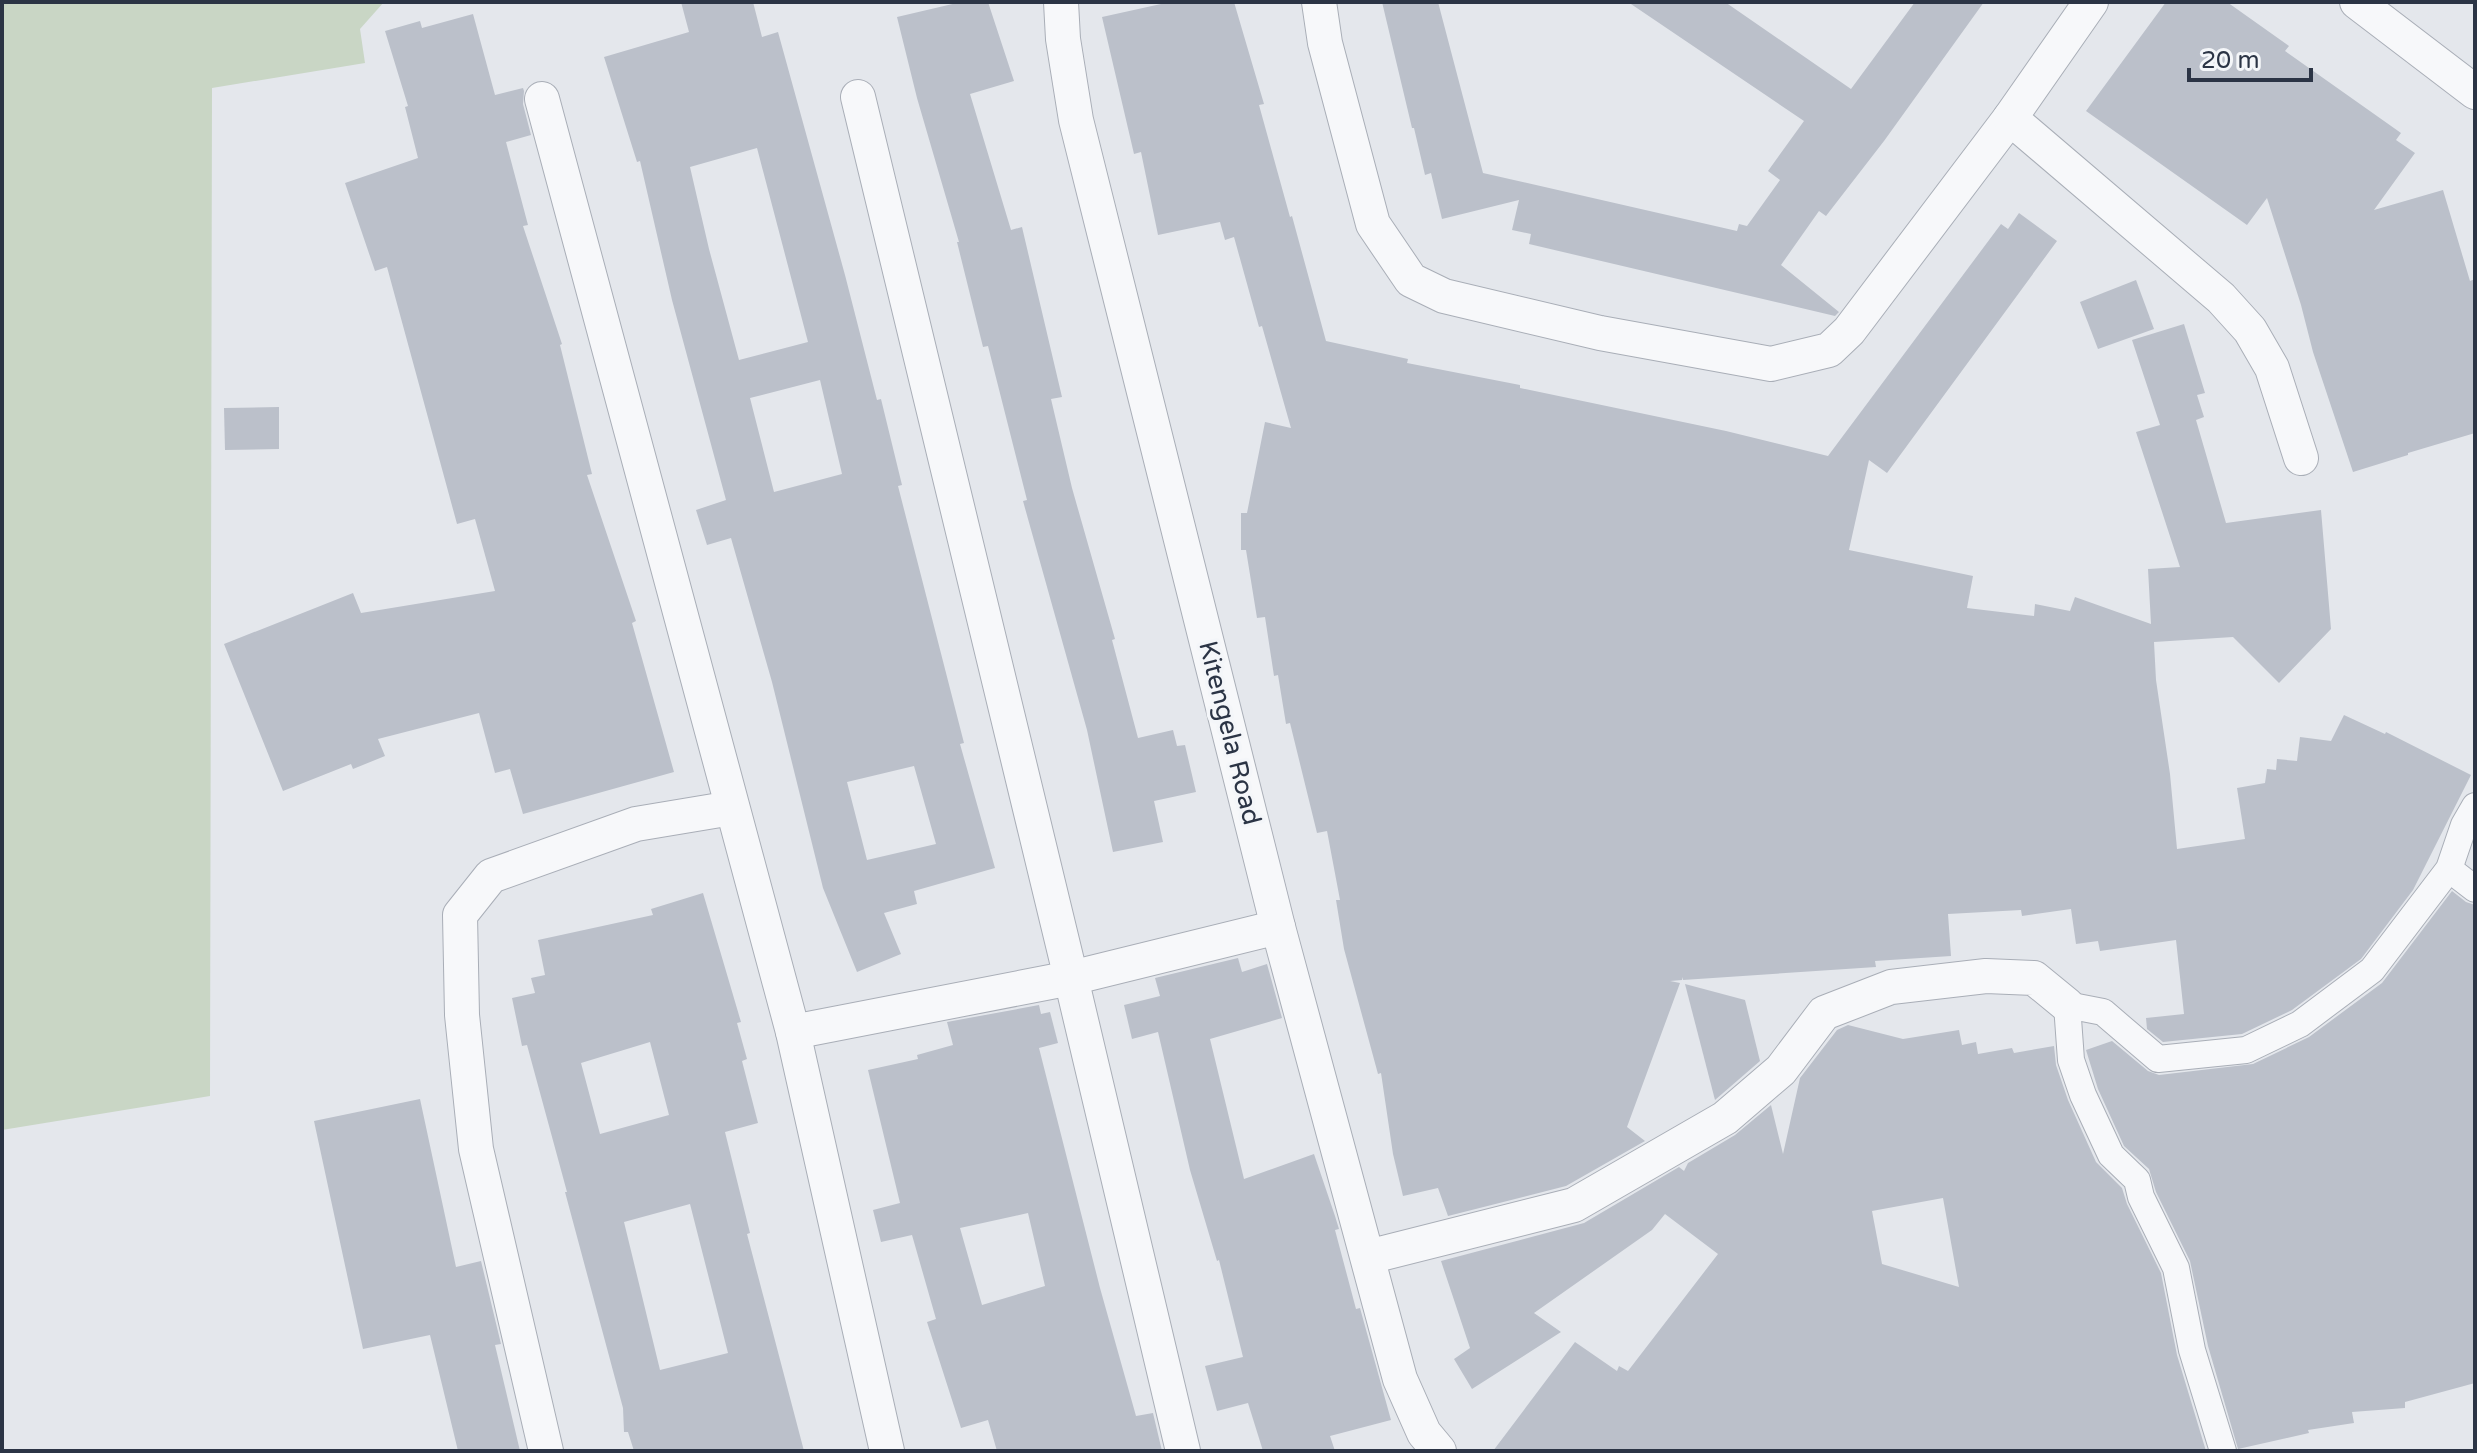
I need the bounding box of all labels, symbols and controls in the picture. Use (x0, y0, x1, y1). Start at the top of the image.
scale bar (2189, 32, 2311, 82)
text: 20 m (2201, 46, 2259, 75)
street label: Kitengela Road (1192, 638, 1268, 828)

